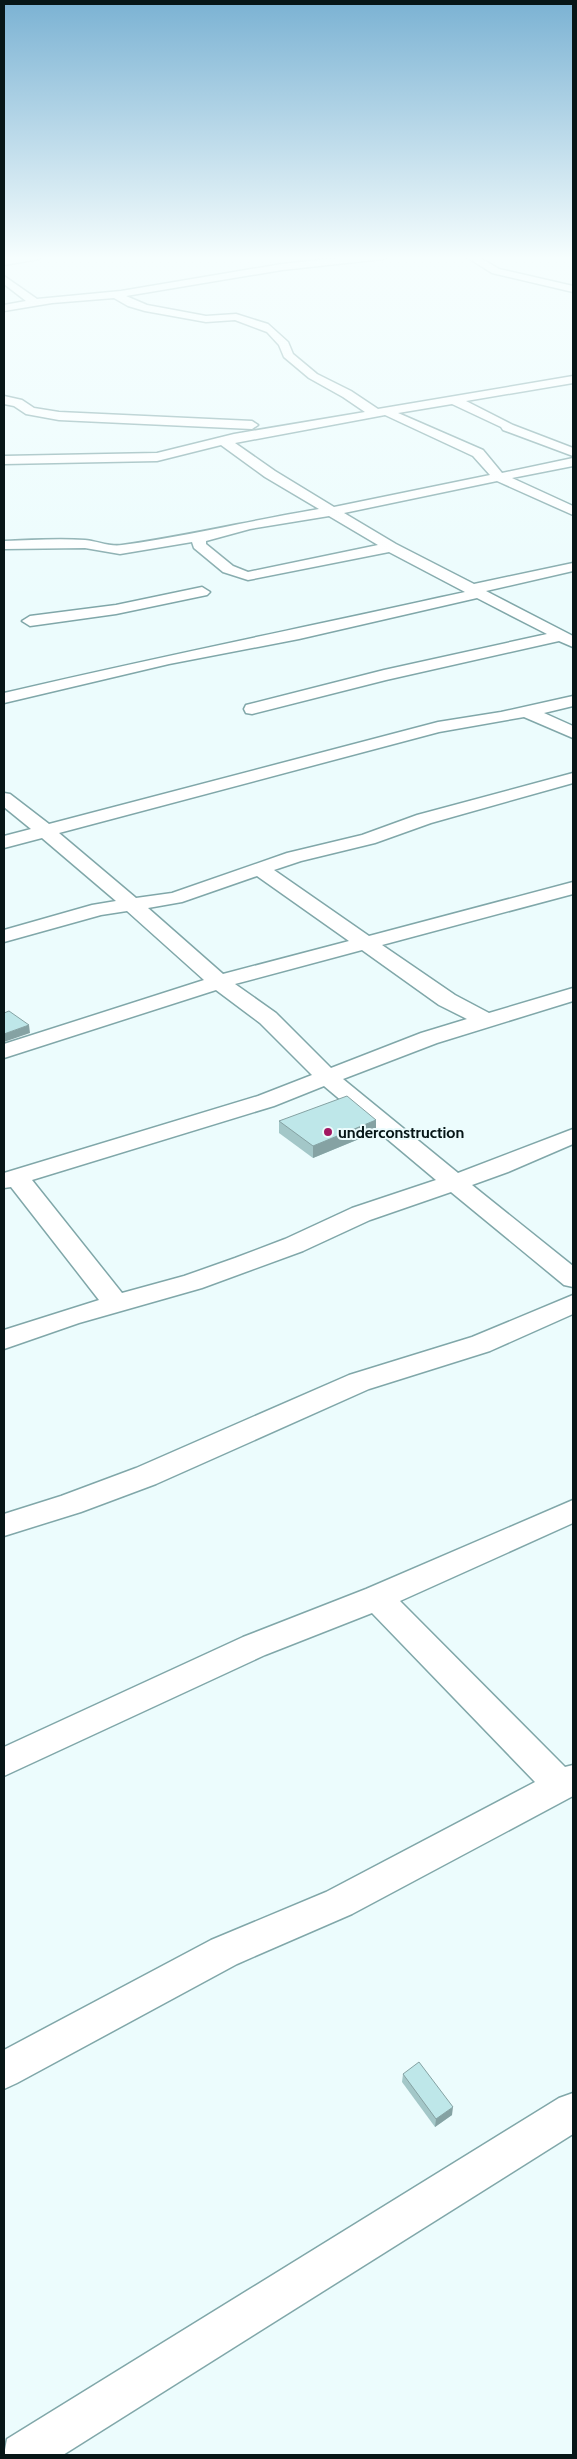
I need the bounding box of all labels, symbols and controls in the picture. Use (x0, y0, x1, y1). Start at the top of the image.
place label: underconstruction (338, 1123, 464, 1142)
marker: underconstruction (322, 1126, 334, 1138)

